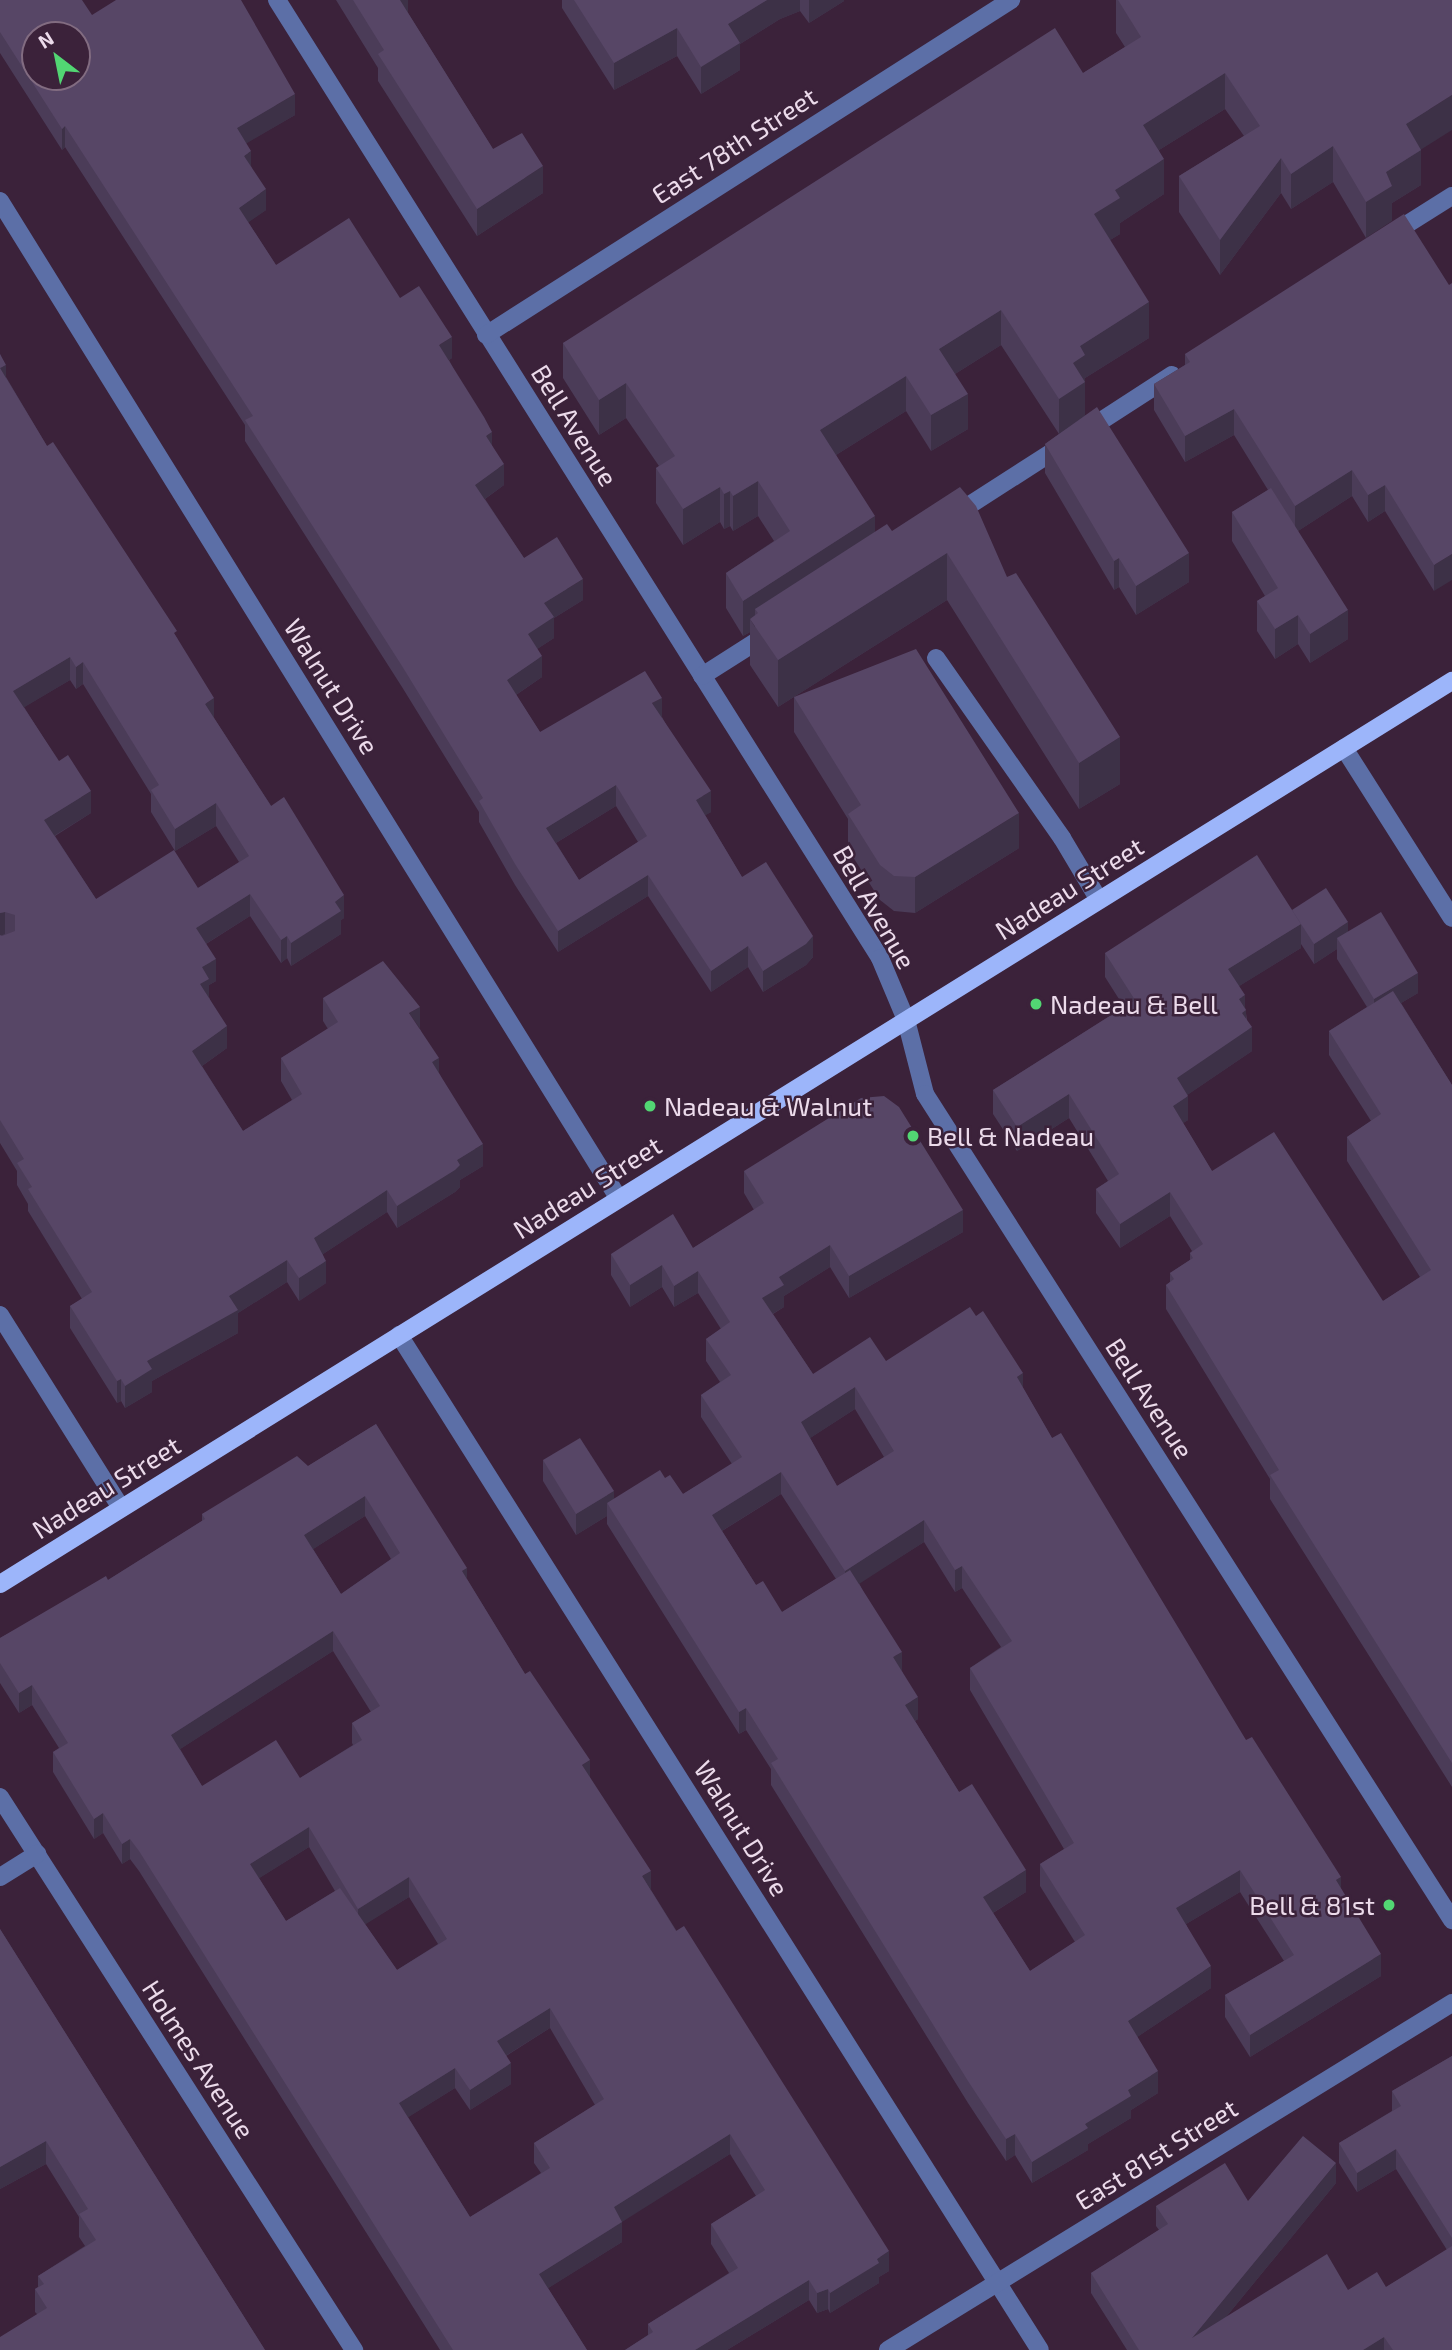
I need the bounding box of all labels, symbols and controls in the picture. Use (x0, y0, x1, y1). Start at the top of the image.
north arrow (21, 21, 91, 91)
text: N (34, 26, 58, 53)
street label: East 78th Street (646, 80, 822, 210)
street label: Bell Avenue (525, 358, 625, 492)
street label: Walnut Drive (278, 613, 386, 759)
street label: Nadeau Street (989, 830, 1149, 946)
street label: Bell Avenue (827, 839, 923, 975)
place label: Nadeau & Bell (1050, 988, 1218, 1020)
marker: Nadeau & Bell (1028, 996, 1044, 1012)
place label: Nadeau & Walnut (664, 1090, 872, 1122)
marker: Nadeau & Walnut (642, 1098, 658, 1114)
place label: Bell & Nadeau (927, 1120, 1095, 1152)
marker: Bell & Nadeau (905, 1128, 921, 1144)
street label: Nadeau Street (507, 1129, 667, 1245)
street label: Bell Avenue (1099, 1331, 1201, 1465)
street label: Nadeau Street (26, 1429, 186, 1545)
street label: Walnut Drive (688, 1755, 796, 1901)
place label: Bell & 81st (1249, 1889, 1375, 1921)
marker: Bell & 81st (1381, 1897, 1397, 1913)
street label: Holmes Avenue (136, 1974, 262, 2144)
street label: East 81st Street (1069, 2092, 1243, 2216)

